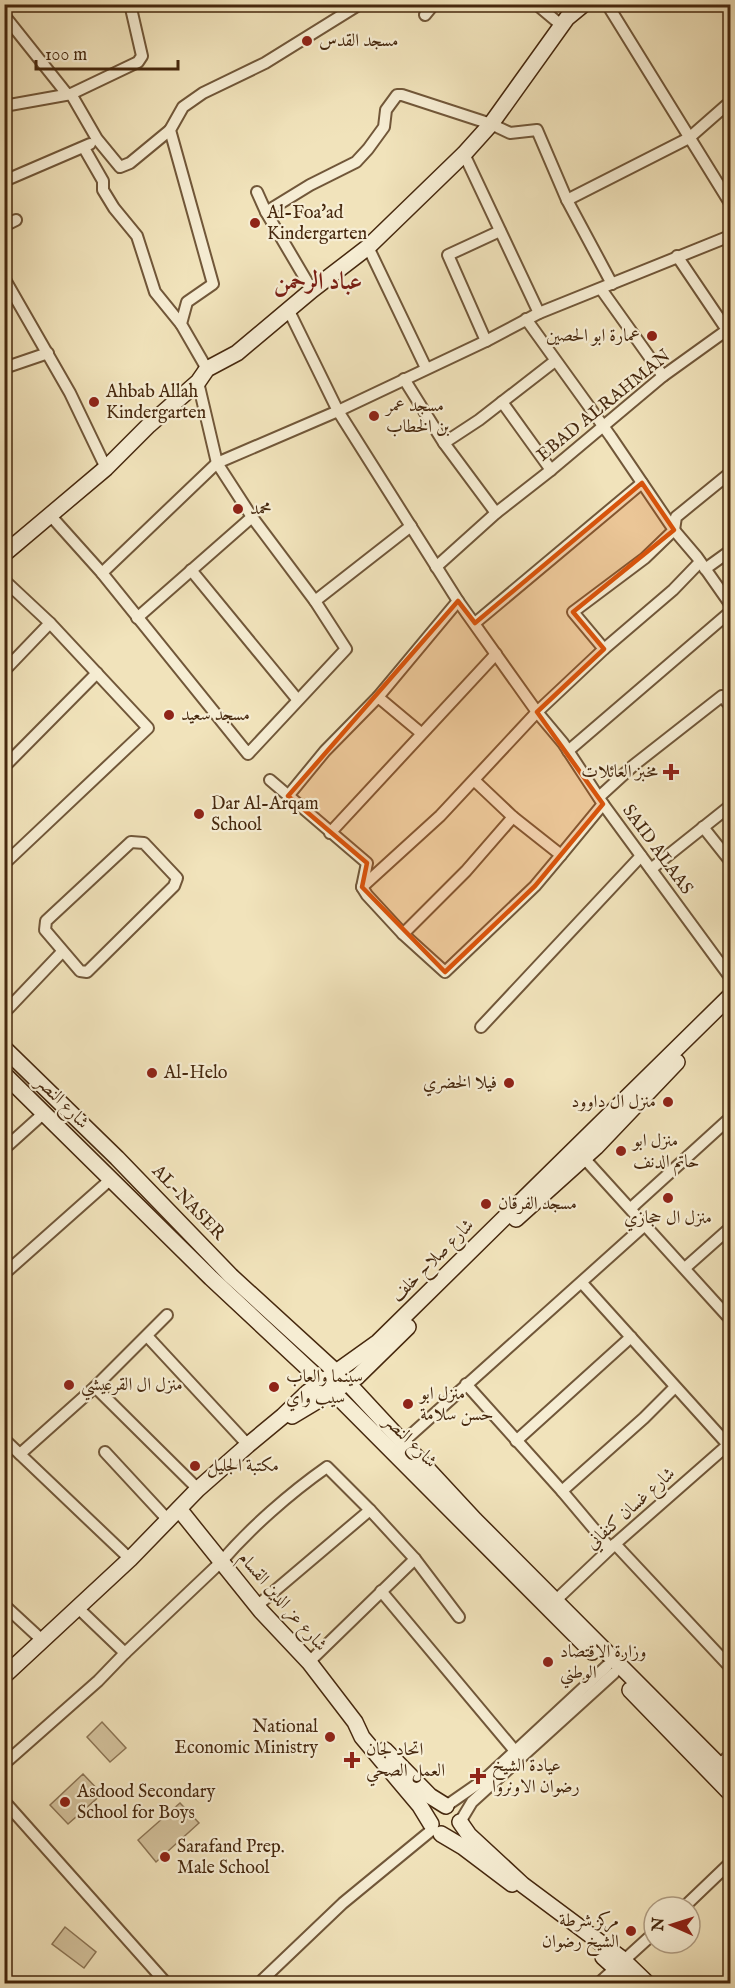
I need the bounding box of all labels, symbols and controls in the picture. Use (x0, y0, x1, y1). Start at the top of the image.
place label: مسجد القدس (319, 30, 398, 53)
scale bar (36, 33, 178, 71)
marker: مسجد القدس (300, 34, 314, 48)
text: 100 m (45, 44, 87, 67)
place label: Al-Foa'ad Kindergarten (266, 202, 367, 246)
marker: Al-Foa'ad Kindergarten (248, 216, 262, 230)
district label: عباد الرحمن (274, 267, 362, 298)
place label: عمارة ابو الحصين (546, 325, 640, 348)
marker: عمارة ابو الحصين (645, 329, 659, 343)
street label: EBAD ALRAHMAN (532, 345, 676, 467)
place label: Ahbab Allah Kindergarten (105, 381, 206, 425)
marker: Ahbab Allah Kindergarten (87, 395, 101, 409)
place label: مسجد عمر بن الخطاب (384, 395, 450, 439)
marker: مسجد عمر بن الخطاب (367, 409, 381, 423)
place label: محمد (250, 498, 272, 521)
marker: محمد (231, 502, 245, 516)
place label: مسجد سعيد (181, 704, 250, 727)
marker: مسجد سعيد (162, 708, 176, 722)
place label: مخبز العائلات (581, 761, 658, 784)
marker: مخبز العائلات (662, 763, 680, 781)
place label: Dar Al-Arqam School (211, 793, 319, 837)
street label: SAID ALAAS (617, 800, 697, 900)
marker: Dar Al-Arqam School (192, 807, 206, 821)
place label: Al-Helo (163, 1062, 228, 1085)
marker: Al-Helo (145, 1066, 159, 1080)
street label: شارع النصر (28, 1070, 93, 1136)
place label: فيلا الخضري (423, 1072, 497, 1097)
marker: فيلا الخضري (502, 1076, 516, 1090)
place label: منزل ال داوود (571, 1091, 656, 1114)
marker: منزل ال داوود (661, 1095, 675, 1109)
place label: منزل ابو حاتم الدنف (631, 1130, 699, 1177)
marker: منزل ابو حاتم الدنف (614, 1144, 628, 1158)
street label: AL-NASER (146, 1160, 231, 1247)
marker: منزل ال حجازي (661, 1191, 675, 1205)
place label: مسجد الفرقان (498, 1193, 577, 1216)
marker: مسجد الفرقان (479, 1197, 493, 1211)
place label: منزل ال حجازي (624, 1207, 712, 1232)
street label: شارع صلاح خلف (386, 1214, 482, 1310)
place label: سينما والعاب سيب واي (286, 1366, 363, 1412)
place label: منزل ال القرعيشي (81, 1374, 183, 1401)
marker: منزل ال القرعيشي (62, 1378, 76, 1392)
marker: سينما والعاب سيب واي (267, 1380, 281, 1394)
place label: منزل ابو حسن سلامة (418, 1383, 494, 1427)
marker: منزل ابو حسن سلامة (401, 1397, 415, 1411)
street label: شارع النصر (376, 1409, 441, 1475)
place label: مكتبة الجليل (207, 1455, 279, 1478)
marker: مكتبة الجليل (188, 1459, 202, 1473)
street label: شارع غسان كنفاني (581, 1463, 682, 1557)
street label: شارع عز الدين القسام (230, 1547, 331, 1658)
place label: وزارة الاقتصاد الوطني (560, 1641, 646, 1689)
marker: وزارة الاقتصاد الوطني (541, 1655, 555, 1669)
place label: National Economic Ministry (174, 1716, 318, 1760)
marker: National Economic Ministry (323, 1730, 337, 1744)
place label: اتحاد لجان العمل الصحي (366, 1739, 445, 1787)
marker: اتحاد لجان العمل الصحي (343, 1751, 361, 1769)
place label: عيادة الشيخ رضوان الاونروا (492, 1755, 580, 1799)
marker: عيادة الشيخ رضوان الاونروا (469, 1767, 487, 1785)
place label: Asdood Secondary School for Boys (76, 1781, 215, 1825)
marker: Asdood Secondary School for Boys (58, 1795, 72, 1809)
place label: Sarafand Prep. Male School (177, 1836, 285, 1880)
marker: Sarafand Prep. Male School (158, 1850, 172, 1864)
north arrow (642, 1895, 702, 1955)
place label: مركز شرطة الشيخ رضوان (542, 1910, 619, 1957)
text: N (649, 1917, 669, 1933)
marker: مركز شرطة الشيخ رضوان (624, 1924, 638, 1938)

